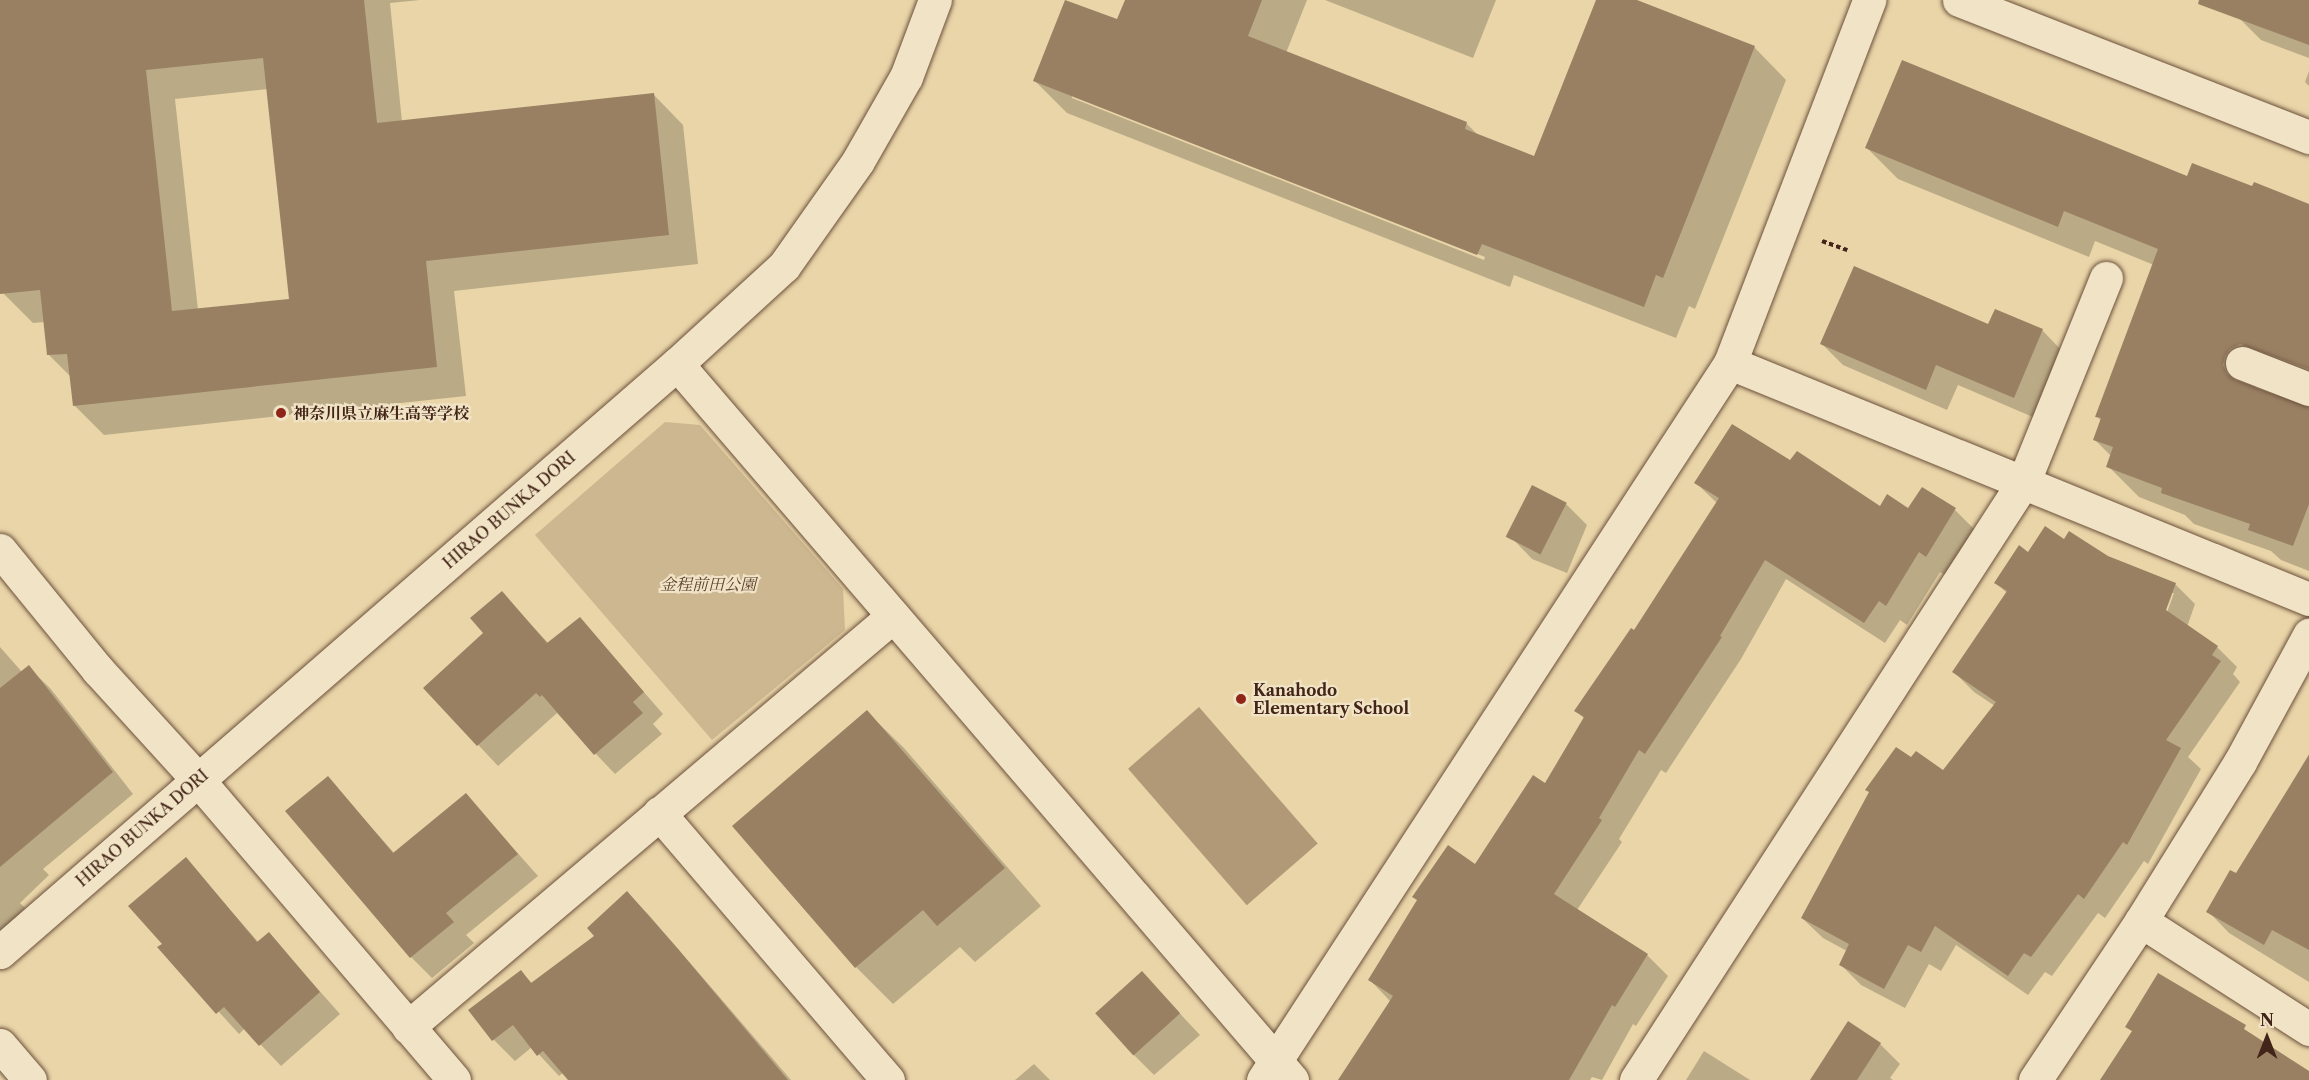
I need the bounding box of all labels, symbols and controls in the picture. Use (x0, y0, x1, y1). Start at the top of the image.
place label: 神奈川県立麻生高等学校 (293, 403, 469, 423)
marker: 神奈川県立麻生高等学校 (274, 406, 288, 420)
street label: HIRAO BUNKA DORI (439, 447, 579, 573)
park label: 金程前田公園 (660, 574, 756, 594)
place label: Kanahodo Elementary School (1253, 680, 1410, 718)
marker: Kanahodo Elementary School (1234, 692, 1248, 706)
street label: HIRAO BUNKA DORI (72, 765, 212, 891)
north arrow (2237, 1008, 2297, 1068)
text: N (2260, 1010, 2274, 1030)

